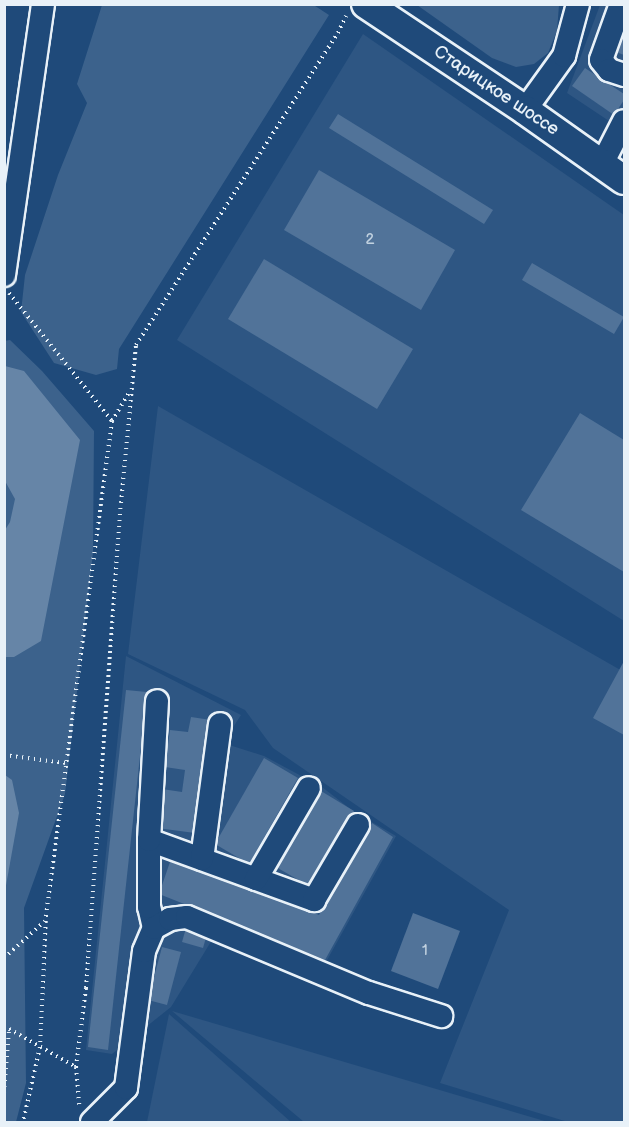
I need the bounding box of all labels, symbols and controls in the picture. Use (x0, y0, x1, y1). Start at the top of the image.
street label: Старицкое шоссе (429, 41, 563, 141)
house number: 2 (366, 231, 374, 249)
house number: 1 (422, 942, 428, 960)

